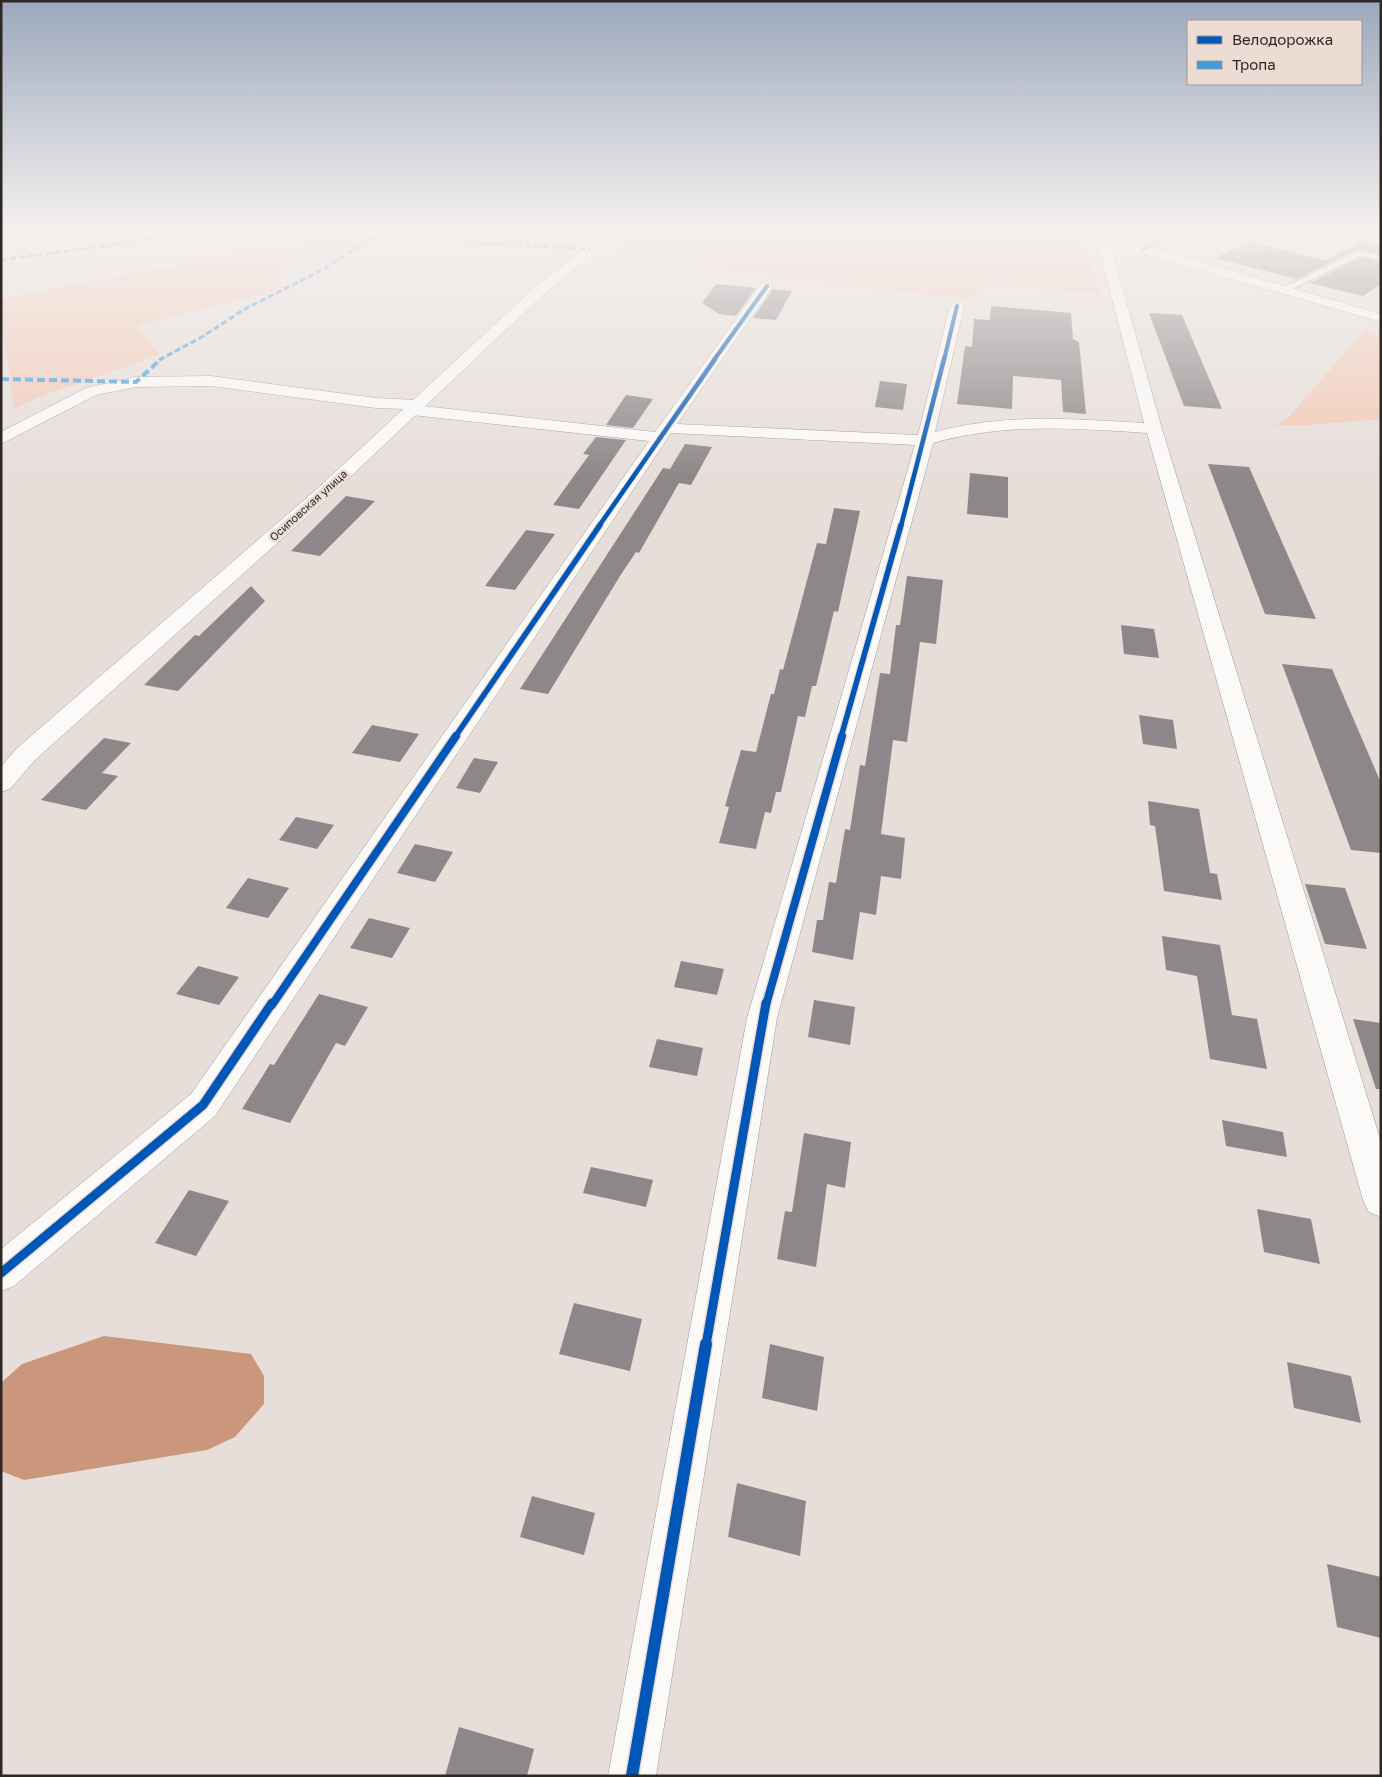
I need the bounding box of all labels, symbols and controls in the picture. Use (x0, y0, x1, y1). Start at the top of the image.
legend (1187, 20, 1362, 85)
text: Велодорожка (1232, 30, 1333, 48)
text: Тропа (1232, 55, 1276, 73)
street label: Осиповская улица (267, 467, 349, 543)

